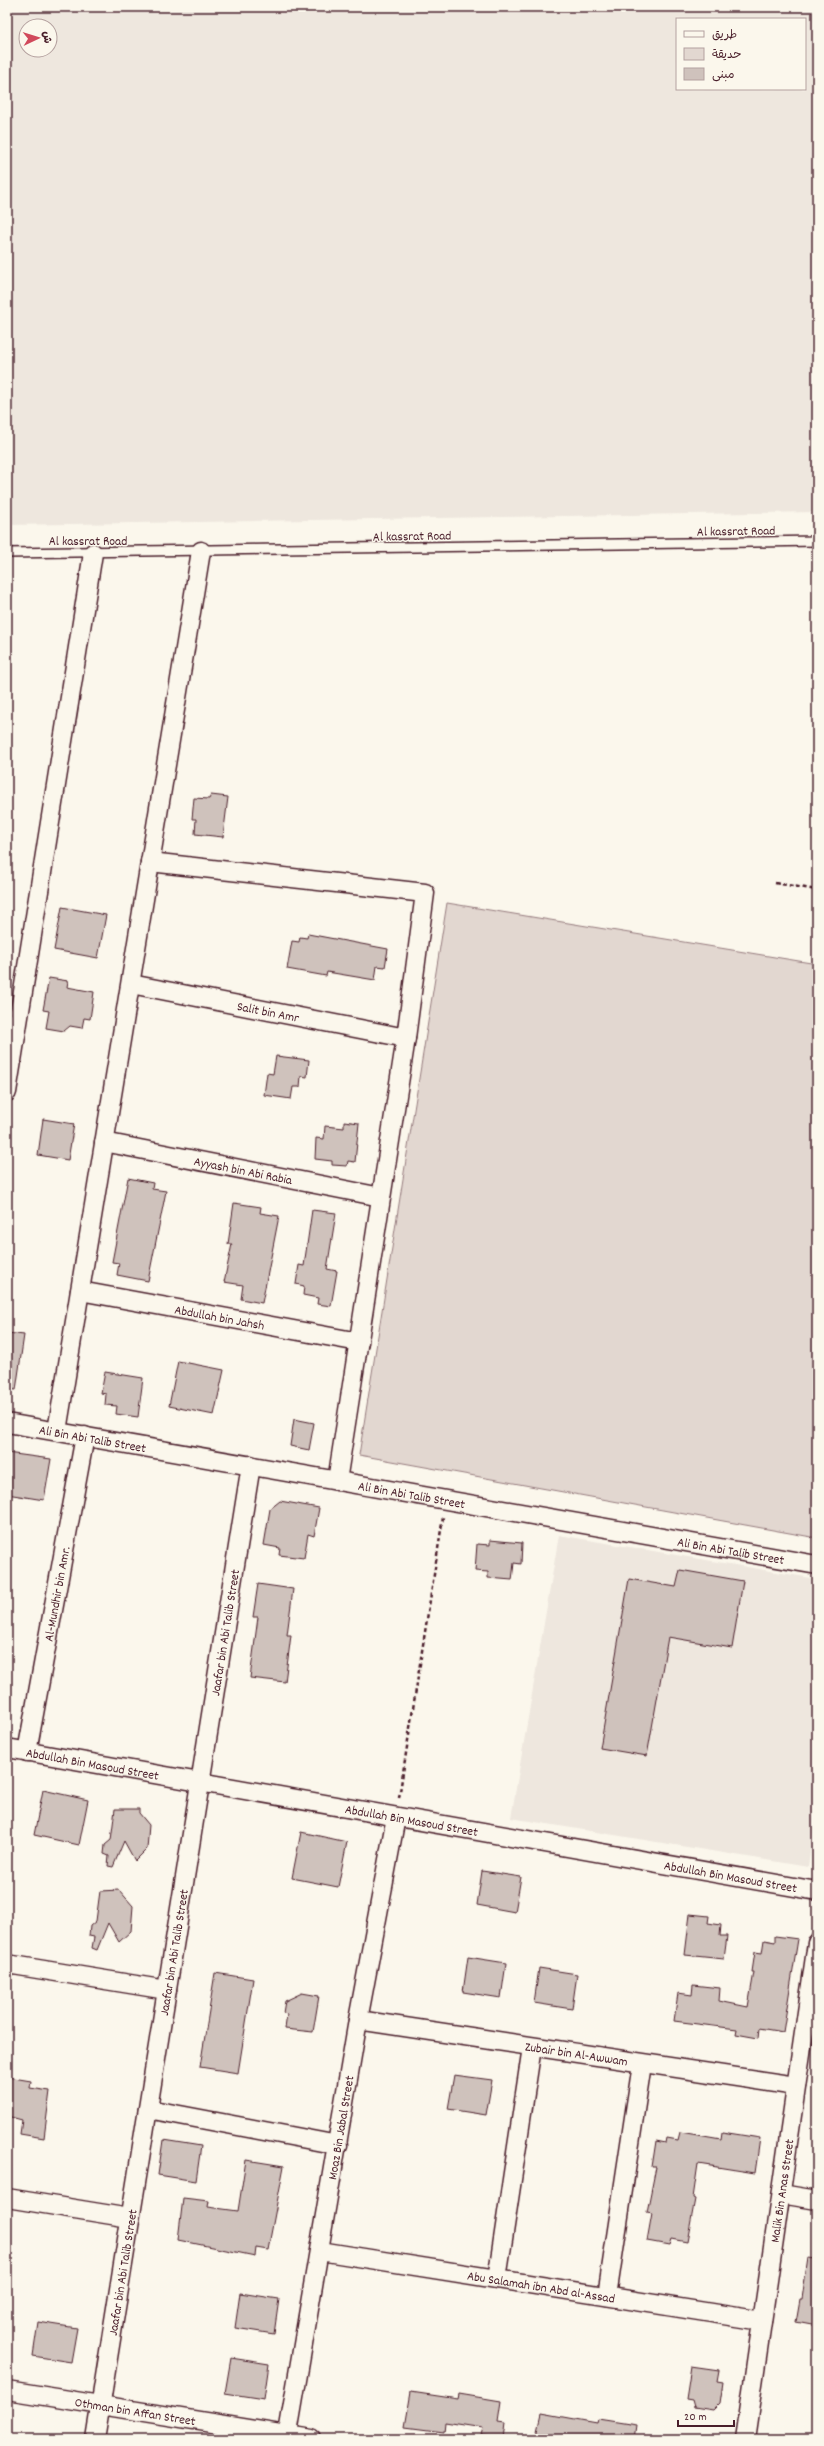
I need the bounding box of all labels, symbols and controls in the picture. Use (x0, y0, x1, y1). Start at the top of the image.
north arrow (18, 18, 58, 58)
legend (676, 18, 806, 90)
text: طريق (712, 27, 737, 44)
text: ش (38, 31, 54, 44)
text: حديقة (712, 47, 741, 64)
text: مبنى (712, 67, 735, 84)
street label: Al kassrat Road (697, 522, 775, 543)
street label: Al kassrat Road (373, 527, 451, 548)
street label: Al kassrat Road (49, 533, 127, 552)
street label: Salit bin Amr (235, 998, 301, 1029)
street label: Ayyash bin Abi Rabia (192, 1153, 295, 1191)
street label: Abdullah bin Jahsh (173, 1301, 266, 1337)
street label: Ali Bin Abi Talib Street (37, 1422, 147, 1459)
street label: Ali Bin Abi Talib Street (356, 1478, 467, 1515)
street label: Ali Bin Abi Talib Street (676, 1534, 786, 1571)
street label: Al-Mundhir bin Amr. (40, 1545, 77, 1643)
street label: Jaafar bin Abi Talib Street (207, 1568, 246, 1697)
street label: Abdullah Bin Masoud Street (24, 1745, 160, 1787)
street label: Abdullah Bin Masoud Street (343, 1801, 479, 1843)
street label: Abdullah Bin Masoud Street (662, 1857, 799, 1899)
street label: Jaafar bin Abi Talib Street (156, 1888, 195, 2017)
street label: Zubair bin Al-Awwam (523, 2038, 629, 2073)
street label: Moaz Bin Jabal Street (324, 2074, 360, 2181)
street label: Malik Bin Anas Street (767, 2138, 800, 2244)
street label: Jaafar bin Abi Talib Street (105, 2208, 144, 2337)
street label: Abu Salamah ibn Abd al-Assad (466, 2267, 616, 2310)
street label: Othman bin Affan Street (73, 2394, 197, 2432)
scale bar (678, 2402, 734, 2428)
text: 20 m (684, 2409, 707, 2426)

